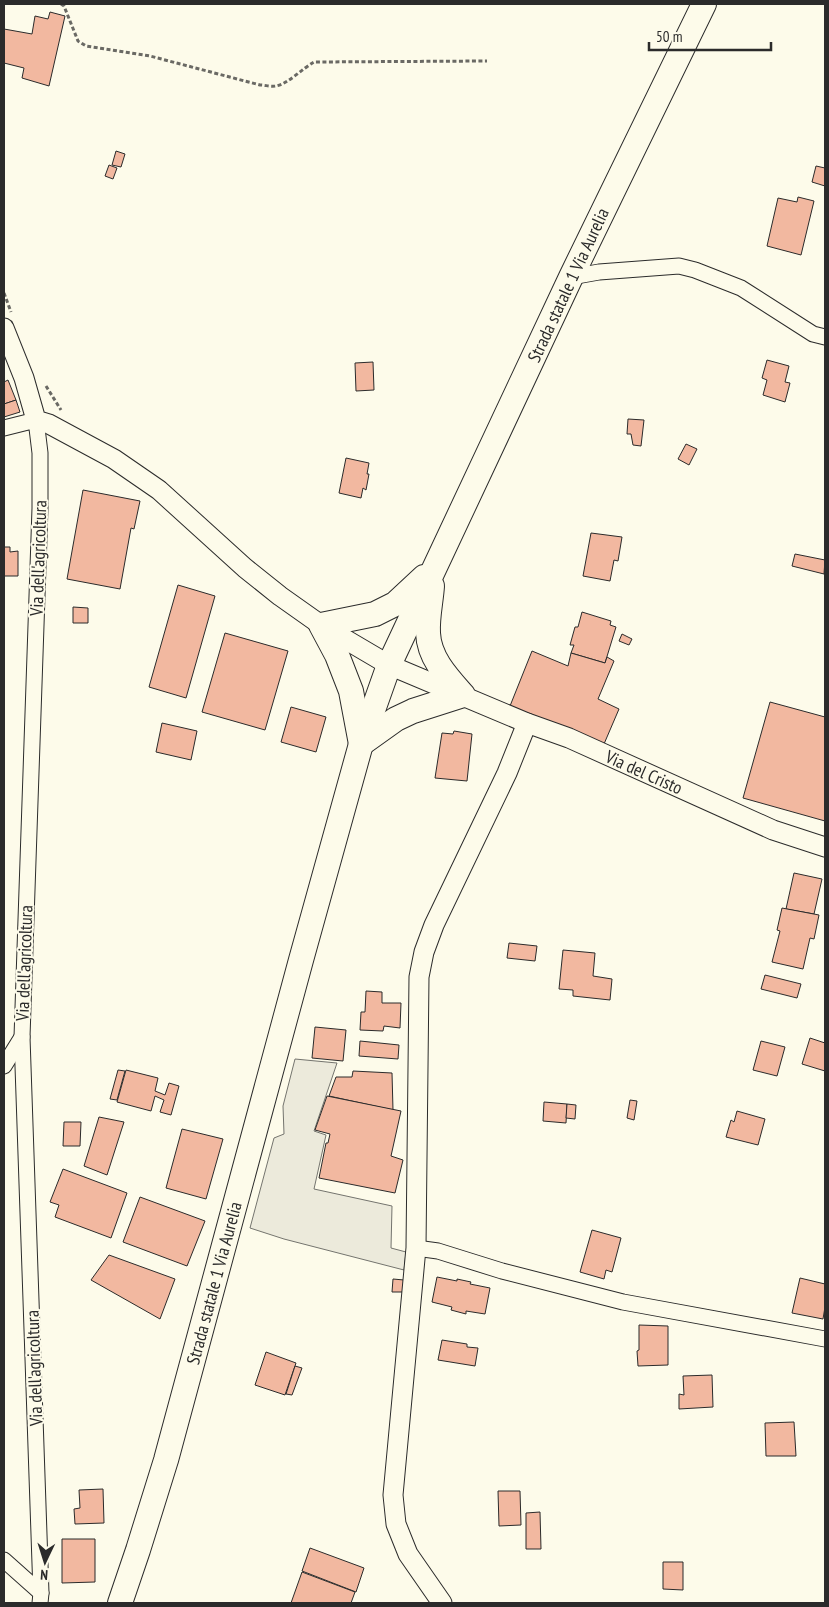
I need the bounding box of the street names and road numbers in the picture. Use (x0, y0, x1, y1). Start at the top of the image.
street label: Strada statale 1 Via Aurelia (522, 204, 614, 366)
street label: Via dell'agricoltura (24, 500, 52, 617)
street label: Via del Cristo (601, 744, 686, 799)
street label: Via dell'agricoltura (10, 905, 38, 1022)
street label: Strada statale 1 Via Aurelia (181, 1199, 247, 1367)
street label: Via dell'agricoltura (20, 1310, 48, 1427)

